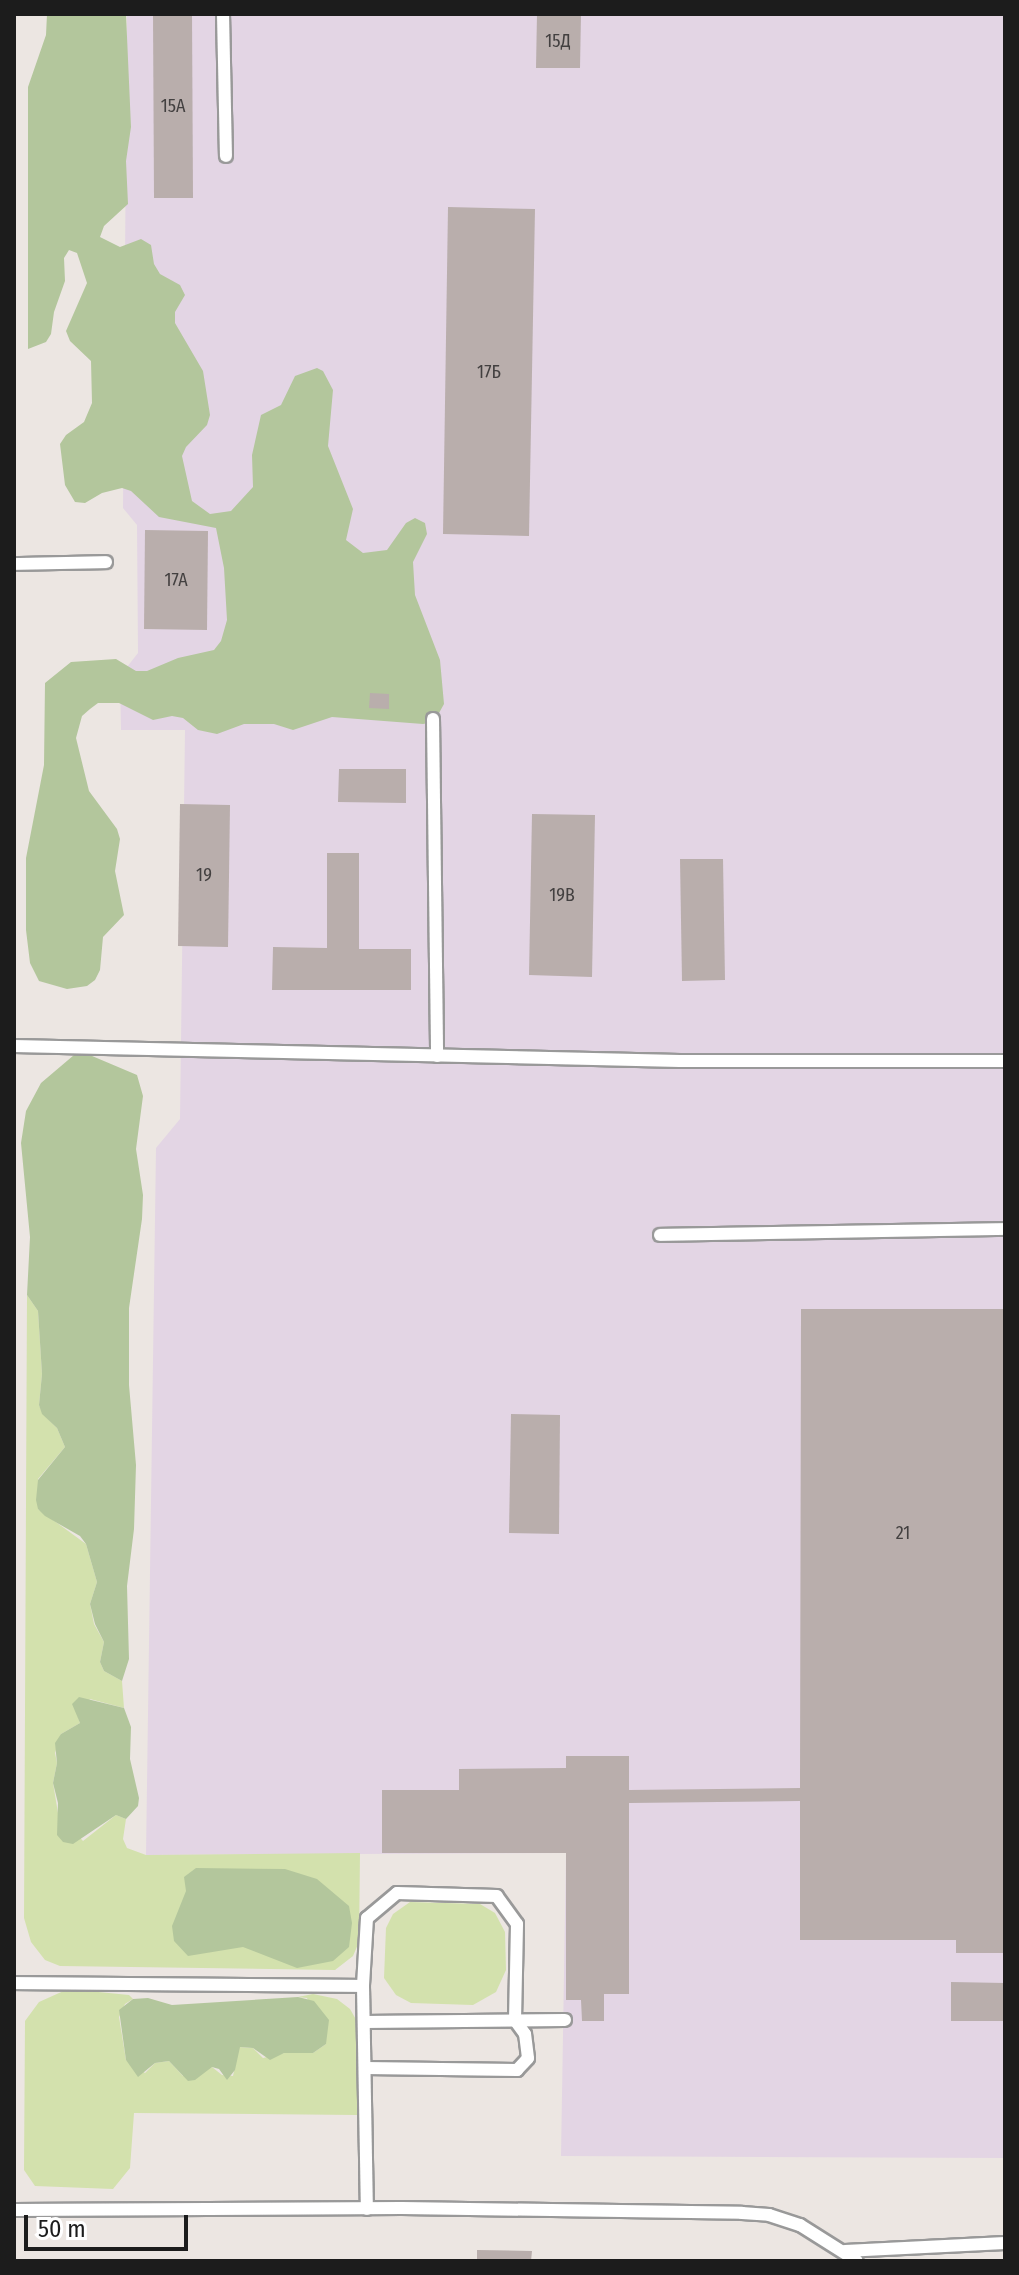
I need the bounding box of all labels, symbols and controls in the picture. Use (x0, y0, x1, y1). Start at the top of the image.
house number: 15Д (545, 30, 571, 52)
house number: 15А (161, 95, 185, 117)
house number: 17Б (477, 361, 501, 383)
house number: 17А (164, 569, 188, 591)
house number: 19 (196, 864, 212, 886)
house number: 19В (549, 884, 575, 906)
house number: 21 (896, 1522, 910, 1544)
scale bar (28, 2199, 192, 2249)
text: 50 m (38, 2215, 86, 2243)

